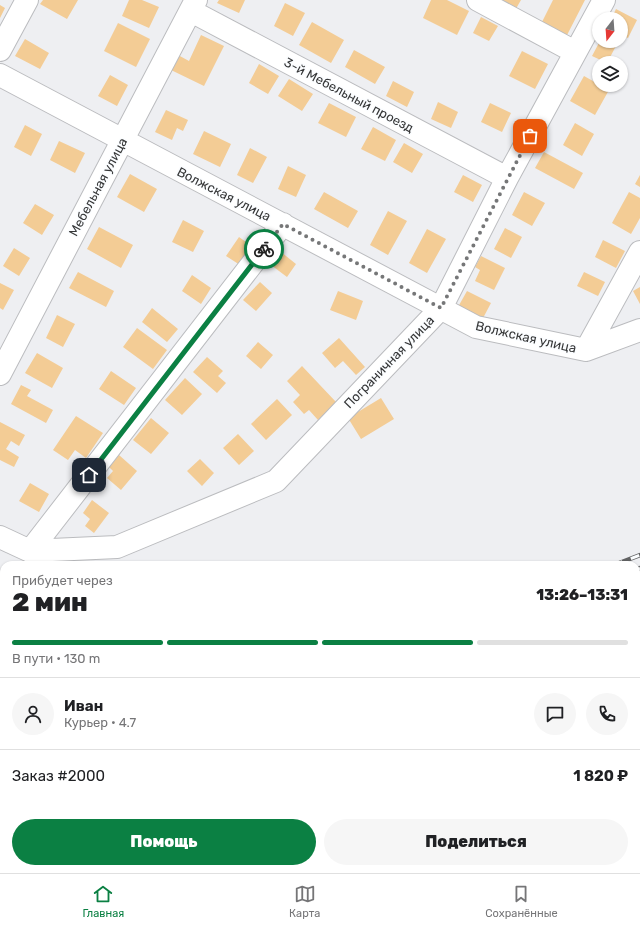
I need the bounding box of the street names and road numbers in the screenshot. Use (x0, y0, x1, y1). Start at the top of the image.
street label: 3-й Мебельный проезд (282, 54, 416, 136)
street label: Мебельная улица (66, 135, 130, 239)
street label: Волжская улица (175, 164, 273, 224)
street label: Пограничная улица (341, 313, 437, 411)
street label: Волжская улица (474, 318, 578, 356)

